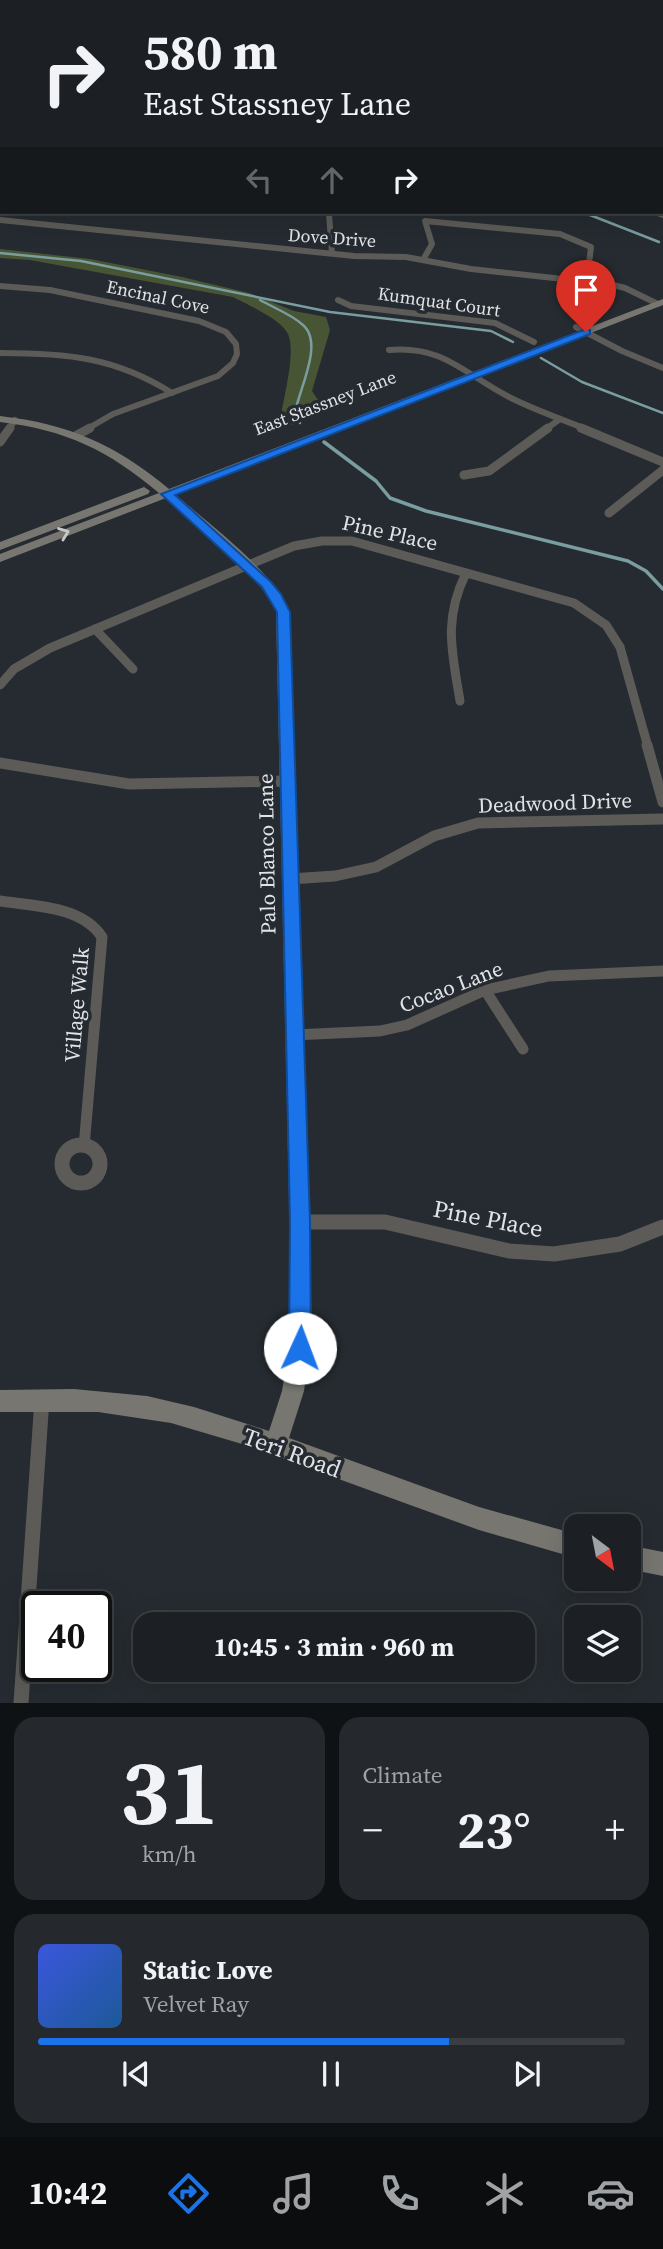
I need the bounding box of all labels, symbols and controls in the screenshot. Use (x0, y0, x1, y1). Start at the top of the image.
text: 580 m (143, 18, 278, 85)
icon: right (28, 28, 119, 119)
text: East Stassney Lane (143, 82, 411, 126)
icon: left (240, 161, 278, 199)
icon: ahead (313, 161, 351, 199)
icon: right (386, 161, 424, 199)
street label: Dove Drive (287, 222, 377, 253)
pin (556, 260, 616, 332)
icon: arrive (567, 271, 605, 309)
street label: Encinal Cove (104, 273, 212, 320)
street label: Kumquat Court (376, 281, 502, 322)
street label: East Stassney Lane (250, 364, 400, 441)
street label: Pine Place (339, 507, 441, 558)
one-way arrow (57, 528, 69, 542)
street label: Palo Blanco Lane (251, 773, 282, 935)
street label: Deadwood Drive (478, 785, 632, 820)
street label: Village Walk (57, 946, 96, 1064)
street label: Cocao Lane (395, 954, 507, 1020)
street label: Pine Place (430, 1192, 546, 1245)
position arrow (263, 1311, 337, 1385)
street label: Teri Road (238, 1420, 346, 1486)
north arrow (564, 1514, 640, 1591)
map controls (564, 1514, 641, 1682)
speed limit sign: 40 (21, 1591, 112, 1682)
button: layers (564, 1605, 641, 1682)
text: 10:45 · 3 min · 960 m (214, 1629, 454, 1665)
text: 31 (120, 1730, 219, 1854)
text: Climate (363, 1759, 442, 1791)
text: 23° (457, 1794, 530, 1865)
text: − (363, 1804, 383, 1856)
text: + (605, 1804, 625, 1856)
text: km/h (142, 1838, 197, 1870)
text: Static Love (143, 1952, 272, 1988)
text: Velvet Ray (143, 1988, 249, 2020)
icon: previous (117, 2055, 155, 2093)
icon: pause (312, 2055, 350, 2093)
icon: next (508, 2055, 546, 2093)
icon: directions (164, 2169, 213, 2218)
icon: music (269, 2169, 318, 2218)
icon: phone (375, 2169, 424, 2218)
icon: climate (480, 2169, 529, 2218)
icon: car (586, 2169, 635, 2218)
text: 10:42 (28, 2171, 107, 2215)

